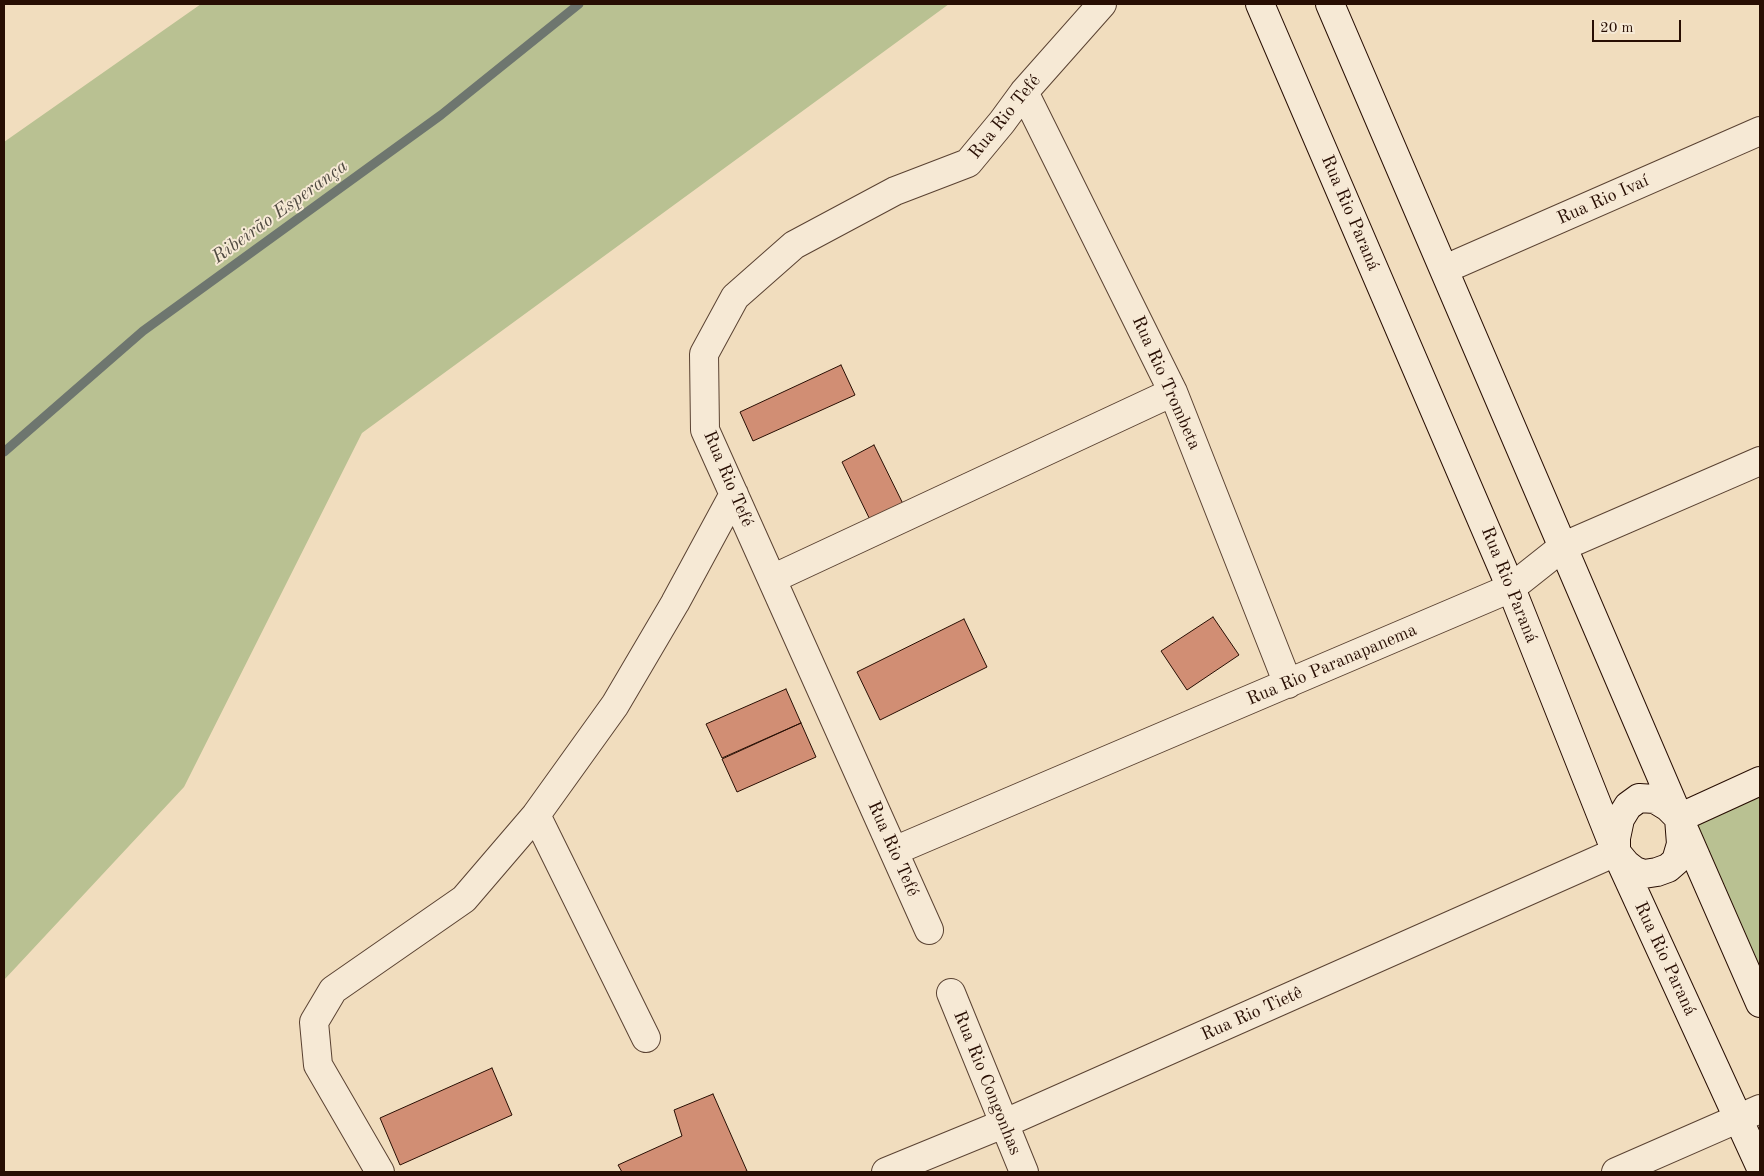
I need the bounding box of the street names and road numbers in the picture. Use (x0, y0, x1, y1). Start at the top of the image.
street label: Rua Rio Tefé (964, 70, 1046, 164)
street label: Rua Rio Paraná (1316, 152, 1384, 274)
street label: Rua Rio Ivaí (1554, 170, 1652, 230)
street label: Rua Rio Trombeta (1127, 313, 1205, 453)
street label: Rua Rio Tefé (698, 428, 758, 530)
street label: Rua Rio Paraná (1476, 524, 1542, 646)
street label: Rua Rio Paranapanema (1244, 619, 1420, 711)
street label: Rua Rio Tefé (862, 798, 924, 900)
street label: Rua Rio Paraná (1629, 899, 1701, 1019)
street label: Rua Rio Tietê (1198, 982, 1306, 1046)
street label: Rua Rio Congonhas (948, 1008, 1026, 1158)

